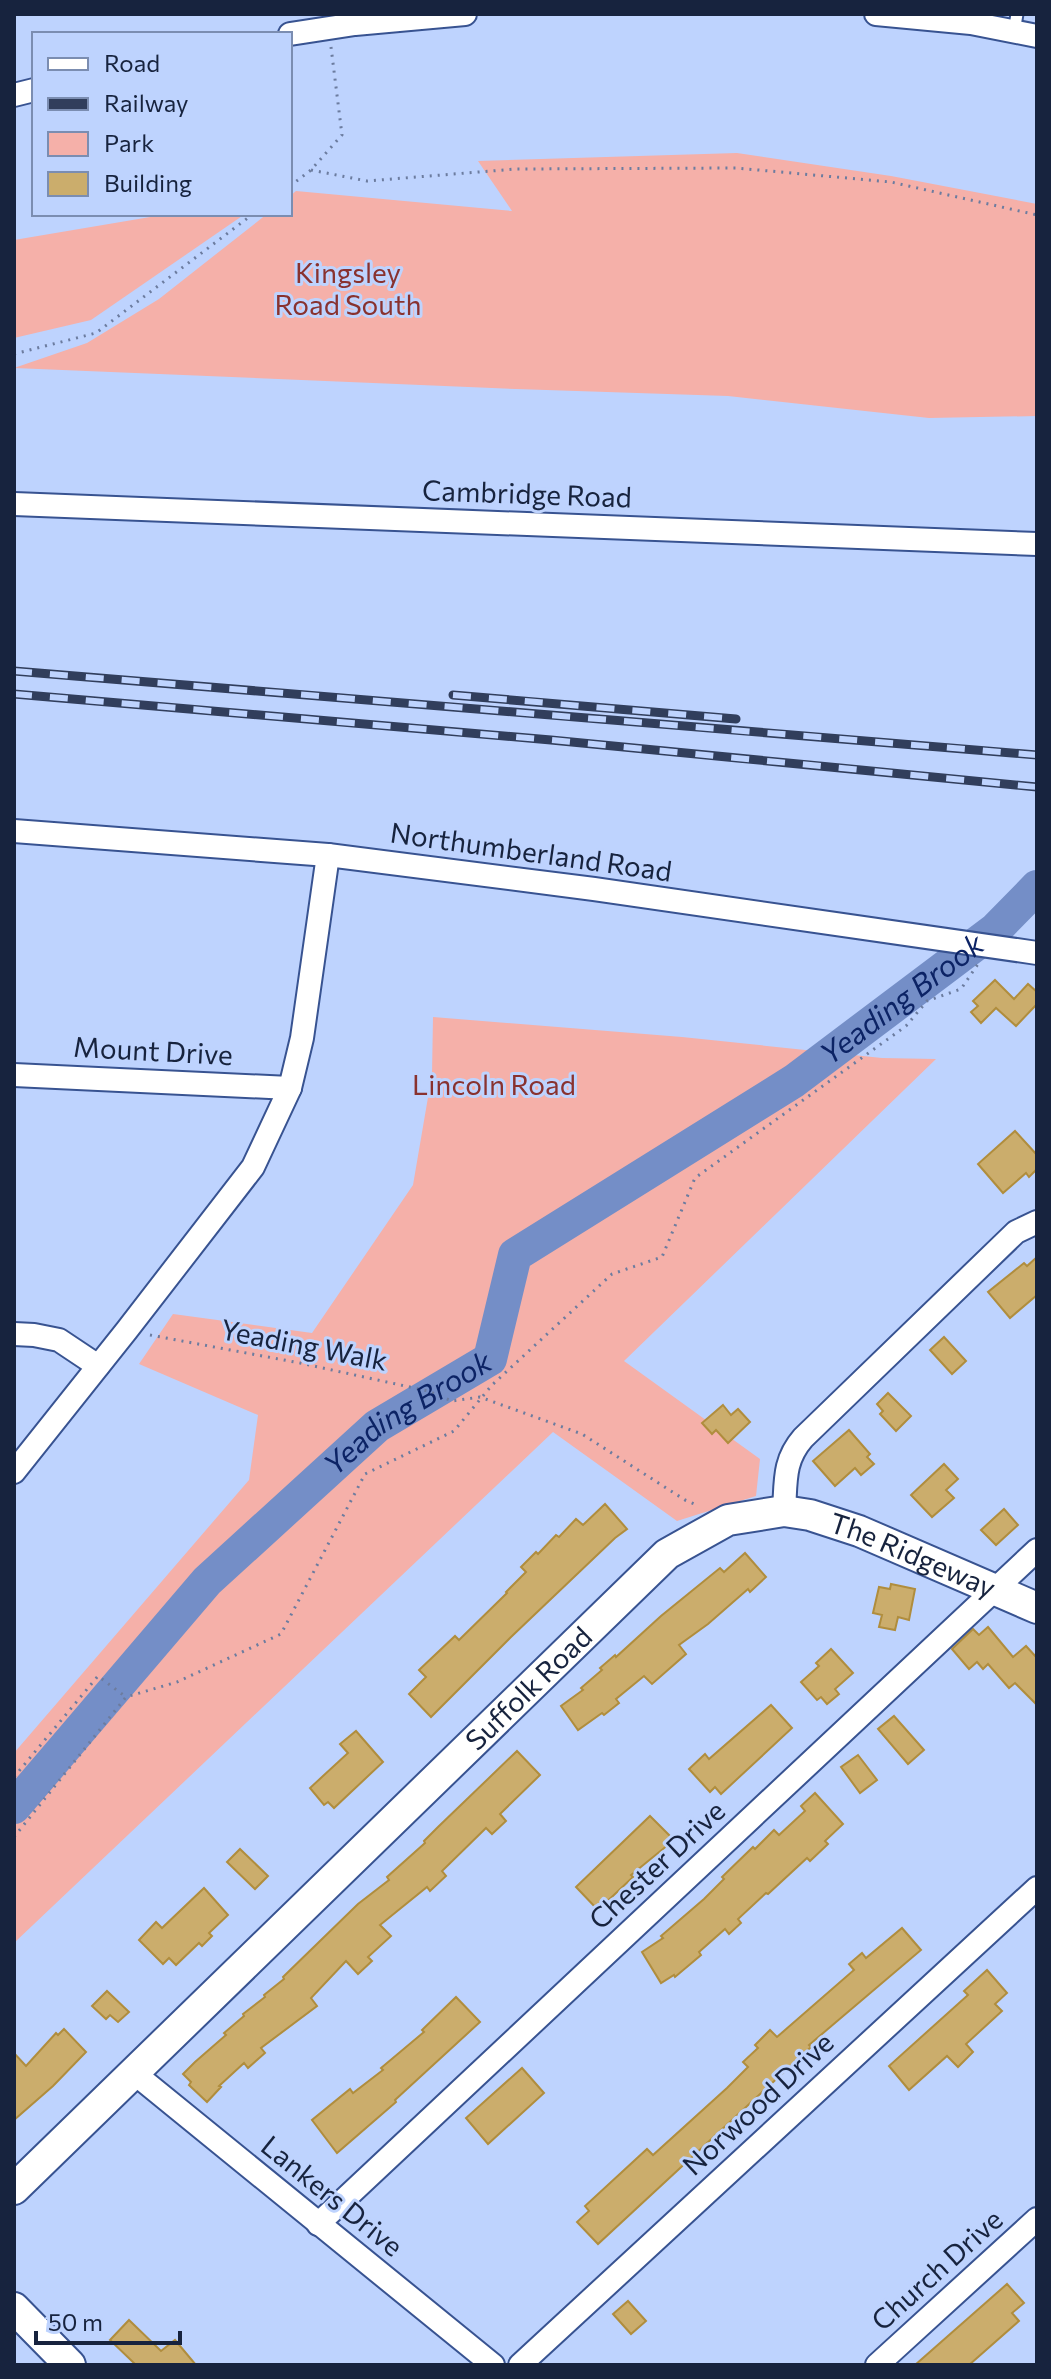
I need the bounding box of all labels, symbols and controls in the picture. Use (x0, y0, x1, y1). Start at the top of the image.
legend (32, 32, 292, 216)
text: Road (104, 48, 160, 77)
text: Railway (104, 88, 189, 117)
text: Park (104, 128, 154, 157)
text: Building (104, 168, 192, 197)
park label: Kingsley Road South (274, 255, 422, 321)
street label: Cambridge Road (422, 472, 632, 514)
street label: Northumberland Road (388, 814, 674, 888)
water label: Yeading Brook (811, 923, 991, 1071)
street label: Mount Drive (72, 1029, 234, 1071)
park label: Lincoln Road (412, 1067, 576, 1101)
street label: Yeading Walk (218, 1311, 390, 1377)
water label: Yeading Brook (315, 1341, 498, 1482)
street label: The Ridgeway (826, 1505, 1001, 1604)
street label: Suffolk Road (458, 1619, 598, 1757)
street label: Chester Drive (581, 1793, 731, 1936)
street label: Norwood Drive (675, 2025, 840, 2182)
street label: Lankers Drive (255, 2128, 410, 2263)
street label: Church Drive (864, 2202, 1009, 2337)
scale bar (36, 2295, 180, 2345)
text: 50 m (48, 2307, 103, 2336)

